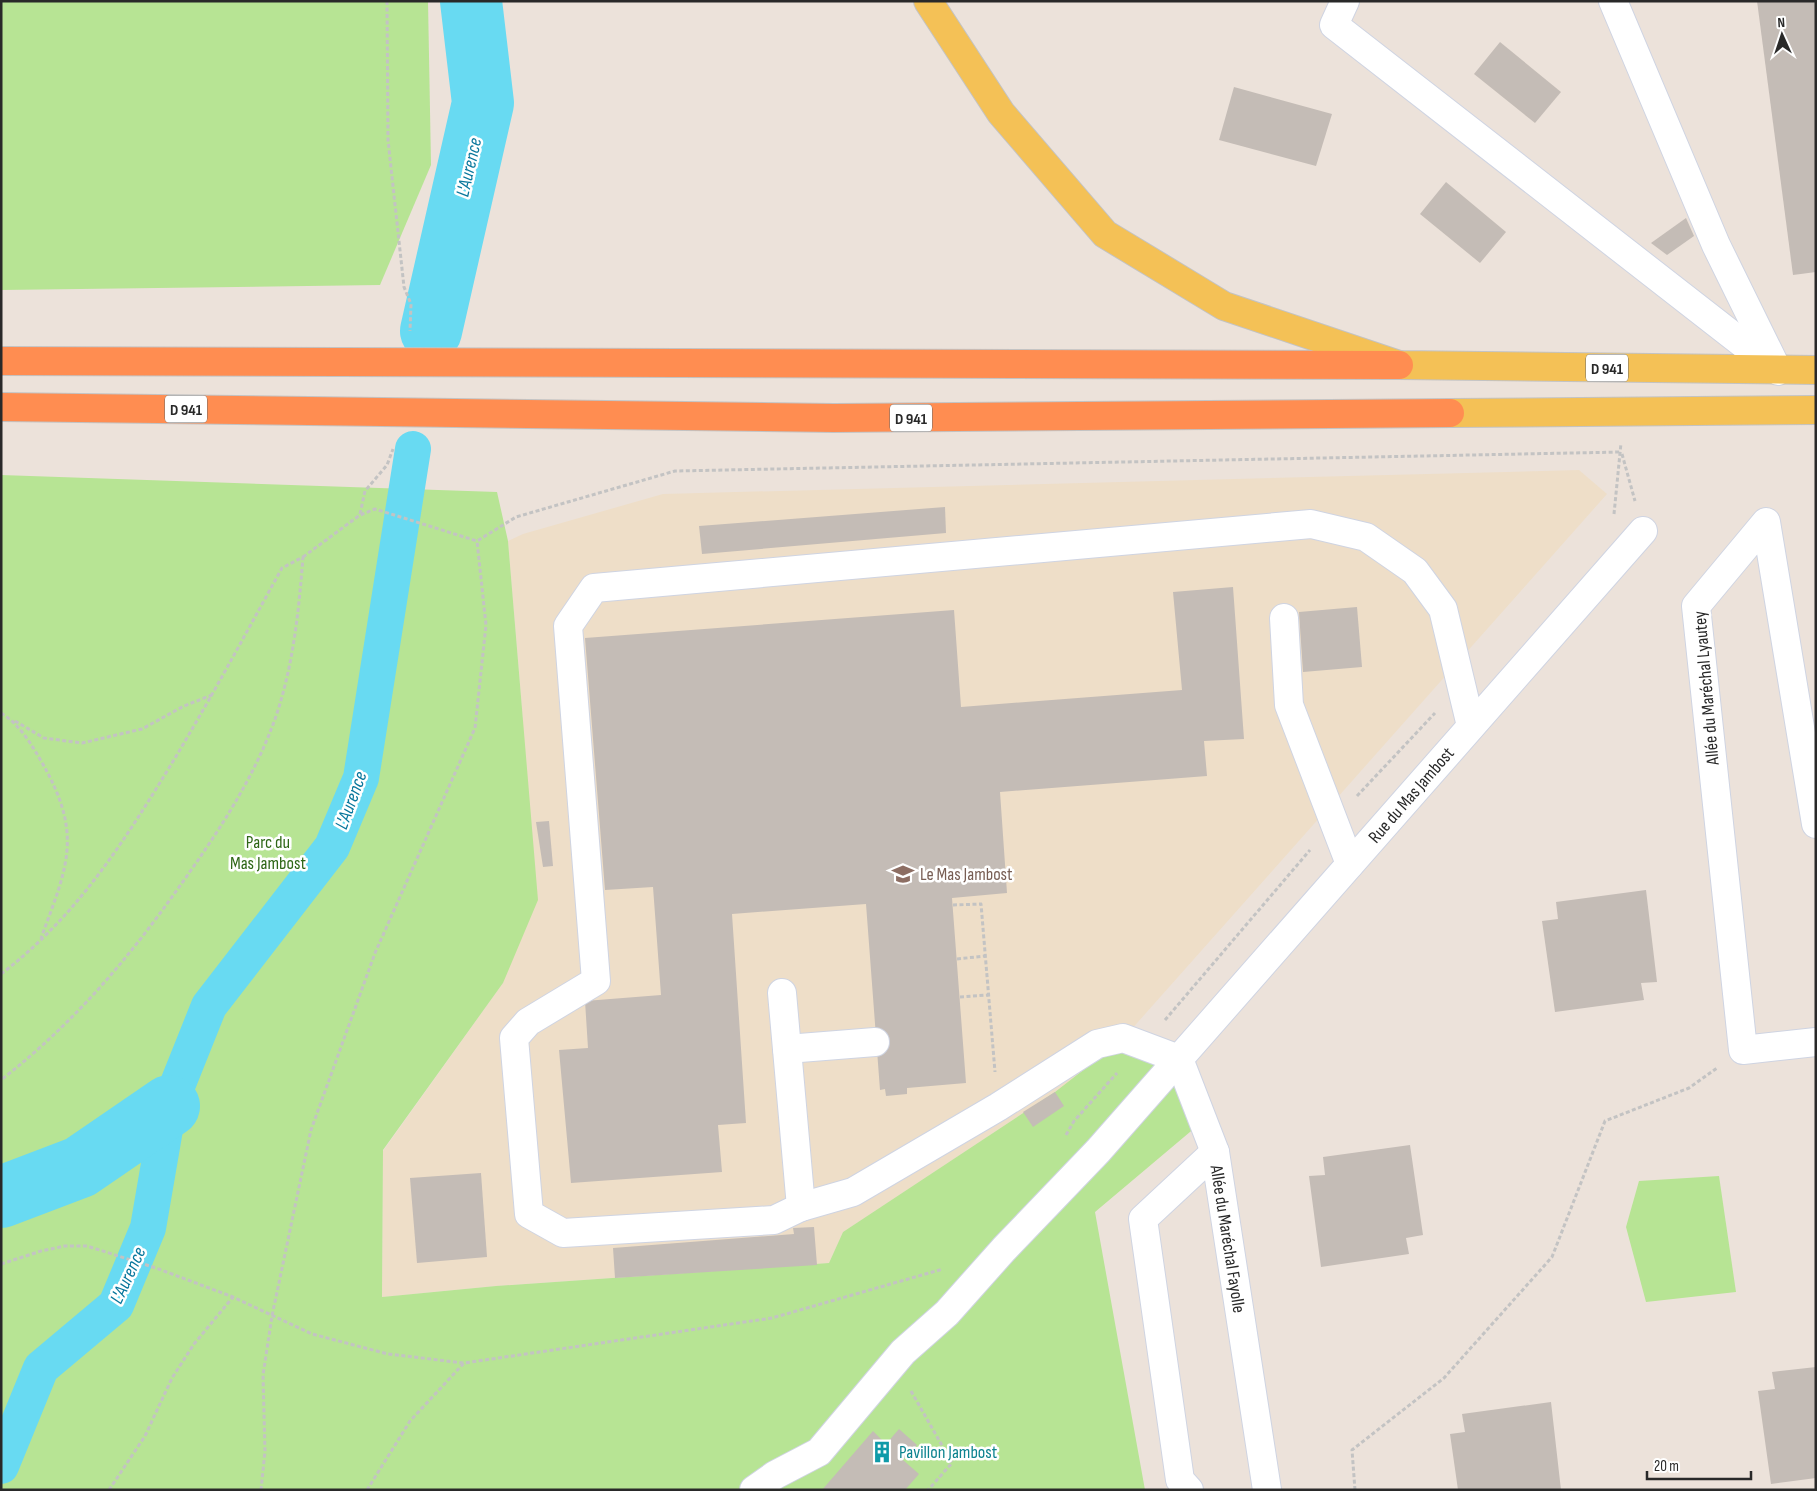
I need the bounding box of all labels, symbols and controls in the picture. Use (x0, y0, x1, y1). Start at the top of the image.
north arrow (1757, 10, 1807, 60)
text: N (1777, 14, 1786, 31)
water label: L'Aurence (452, 135, 488, 199)
road number: D 941 (1586, 354, 1628, 382)
road number: D 941 (165, 396, 207, 422)
road number: D 941 (890, 404, 932, 432)
street label: Allée du Maréchal Lyautey (1689, 610, 1724, 767)
street label: Rue du Mas Jambost (1364, 743, 1459, 847)
water label: L'Aurence (330, 768, 373, 833)
park label: Parc du Mas Jambost (230, 832, 307, 874)
school or university icon: Le Mas Jambost (890, 861, 916, 887)
place label: Le Mas Jambost (920, 864, 1013, 885)
street label: Allée du Maréchal Fayolle (1205, 1163, 1250, 1314)
water label: L'Aurence (105, 1243, 152, 1308)
building icon: Pavillon Jambost (869, 1439, 895, 1465)
place label: Pavillon Jambost (899, 1442, 998, 1463)
scale bar (1647, 1448, 1751, 1480)
text: 20 m (1654, 1457, 1679, 1476)

